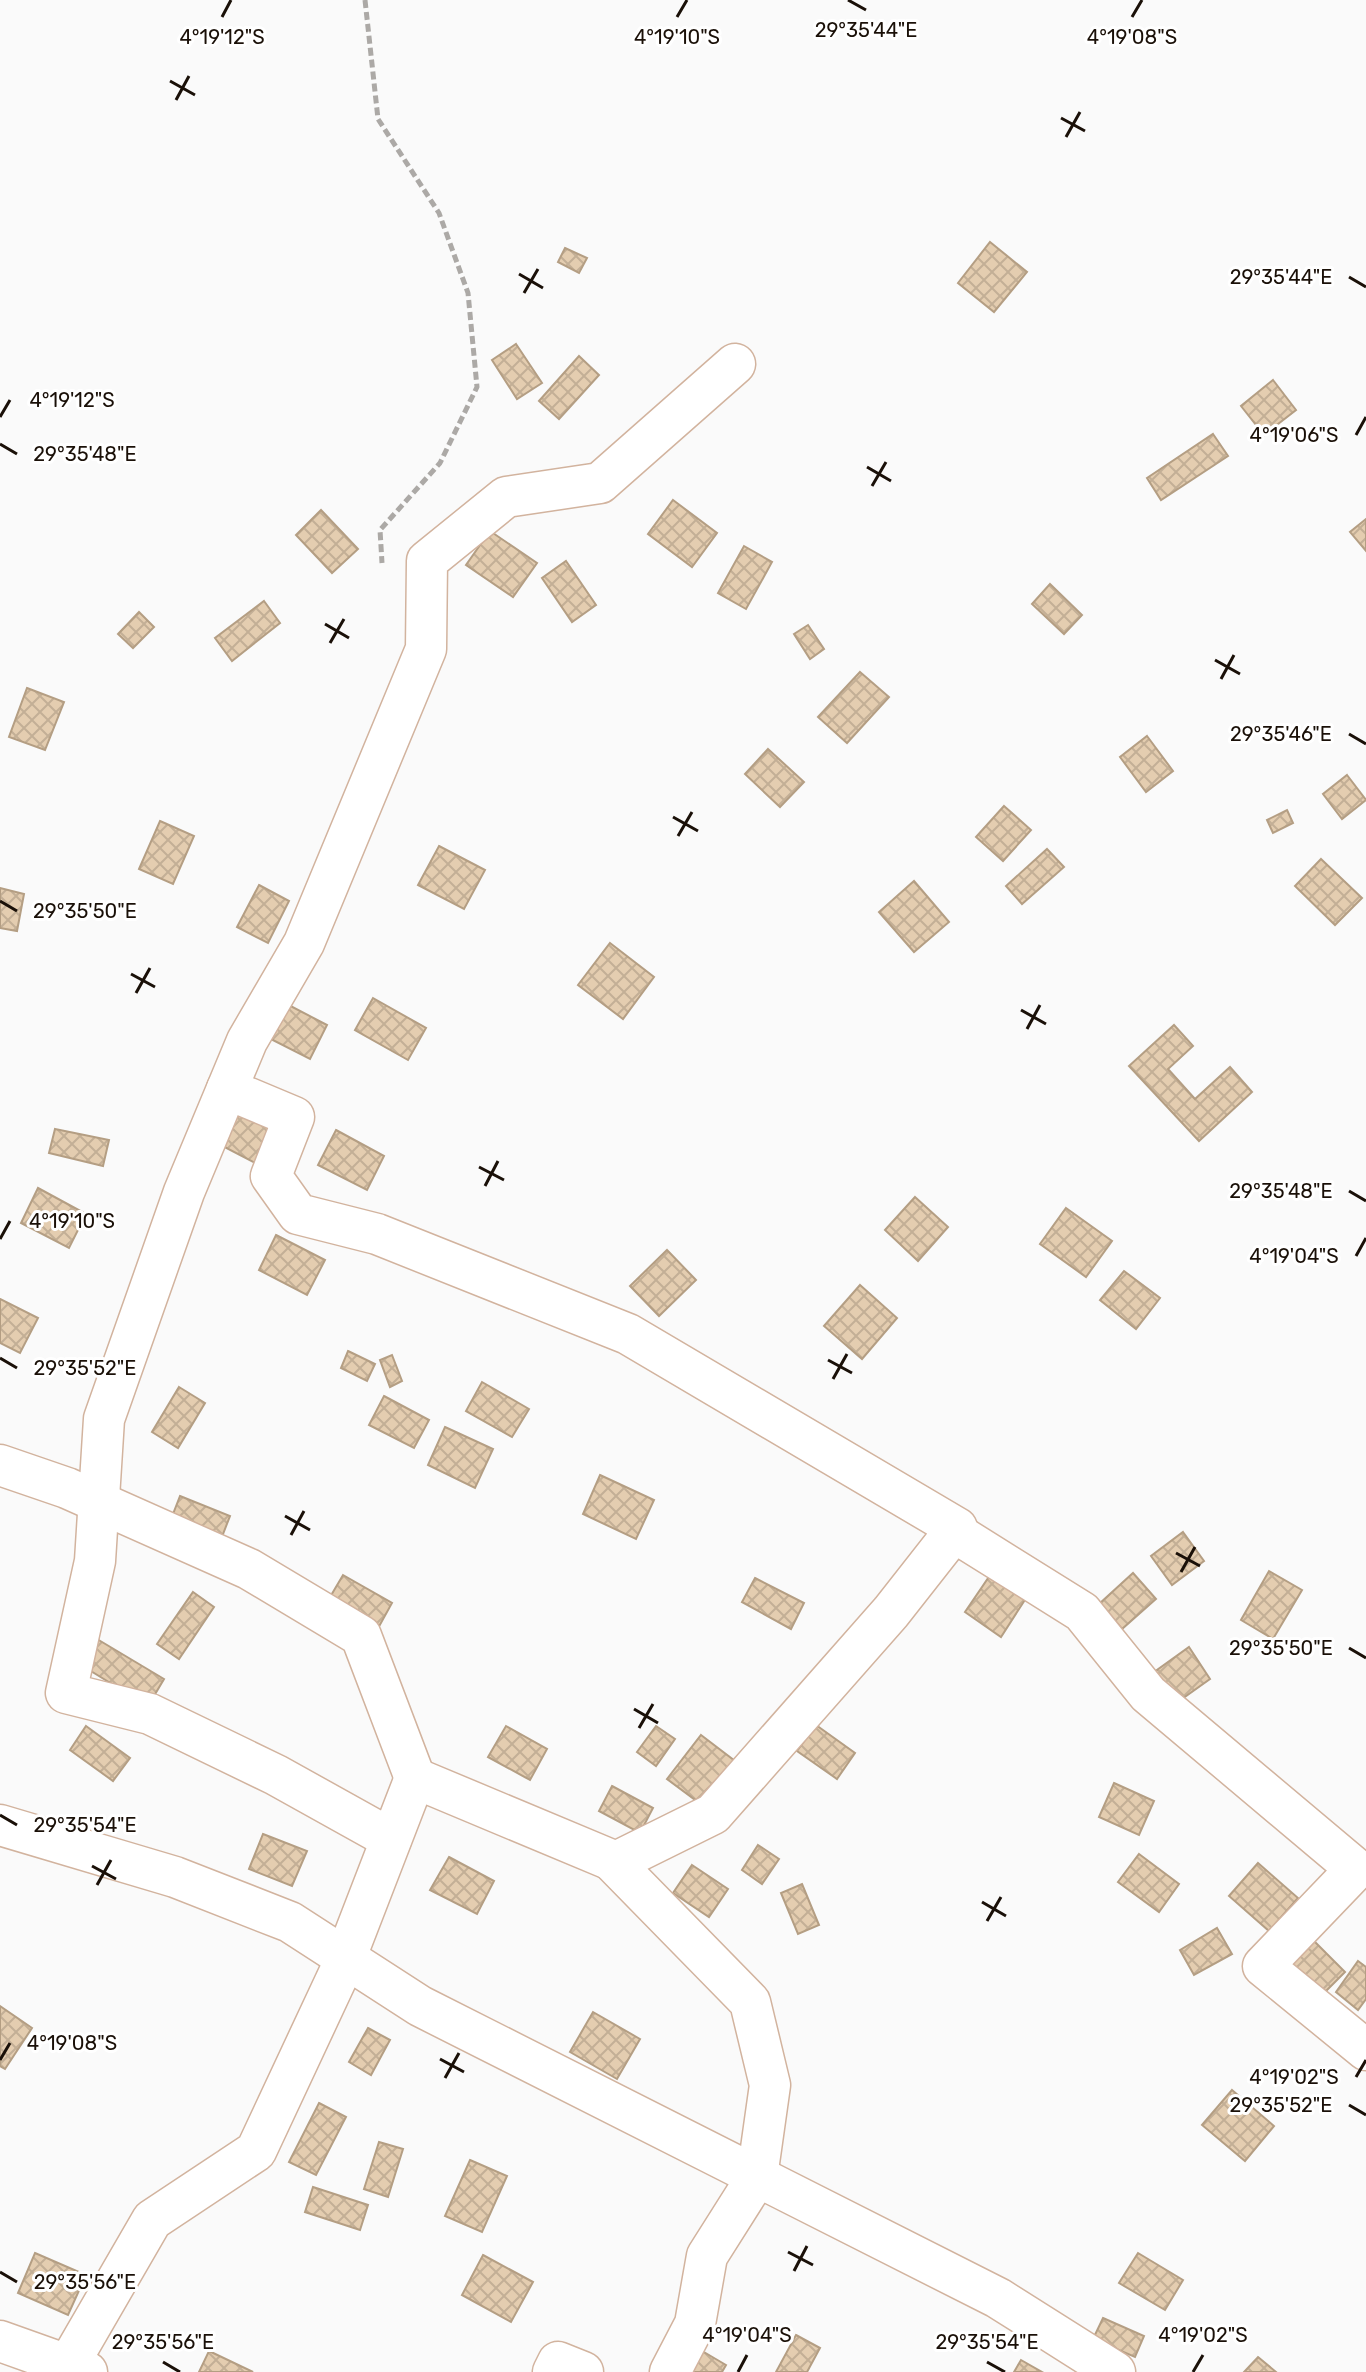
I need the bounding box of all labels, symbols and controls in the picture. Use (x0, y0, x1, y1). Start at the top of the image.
text: 29°35'44"E (815, 18, 917, 42)
text: 4°19'12"S (179, 25, 265, 49)
text: 4°19'10"S (634, 25, 720, 49)
text: 4°19'08"S (1087, 25, 1177, 49)
text: 29°35'44"E (1230, 265, 1332, 289)
text: 4°19'12"S (29, 388, 115, 412)
text: 4°19'06"S (1250, 423, 1338, 447)
text: 29°35'48"E (33, 442, 137, 466)
text: 29°35'46"E (1230, 722, 1332, 746)
text: 29°35'50"E (33, 899, 137, 923)
text: 29°35'48"E (1229, 1179, 1333, 1203)
text: 4°19'10"S (29, 1209, 115, 1233)
text: 4°19'04"S (1249, 1244, 1339, 1268)
text: 29°35'52"E (34, 1356, 136, 1380)
text: 29°35'50"E (1229, 1636, 1333, 1660)
text: 29°35'54"E (33, 1813, 137, 1837)
text: 4°19'08"S (27, 2031, 117, 2055)
text: 4°19'02"S (1249, 2065, 1339, 2089)
text: 29°35'52"E (1230, 2093, 1332, 2117)
text: 29°35'56"E (34, 2270, 136, 2294)
text: 4°19'04"S (702, 2323, 792, 2347)
text: 4°19'02"S (1158, 2323, 1248, 2347)
text: 29°35'56"E (112, 2330, 214, 2354)
text: 29°35'54"E (935, 2330, 1039, 2354)

